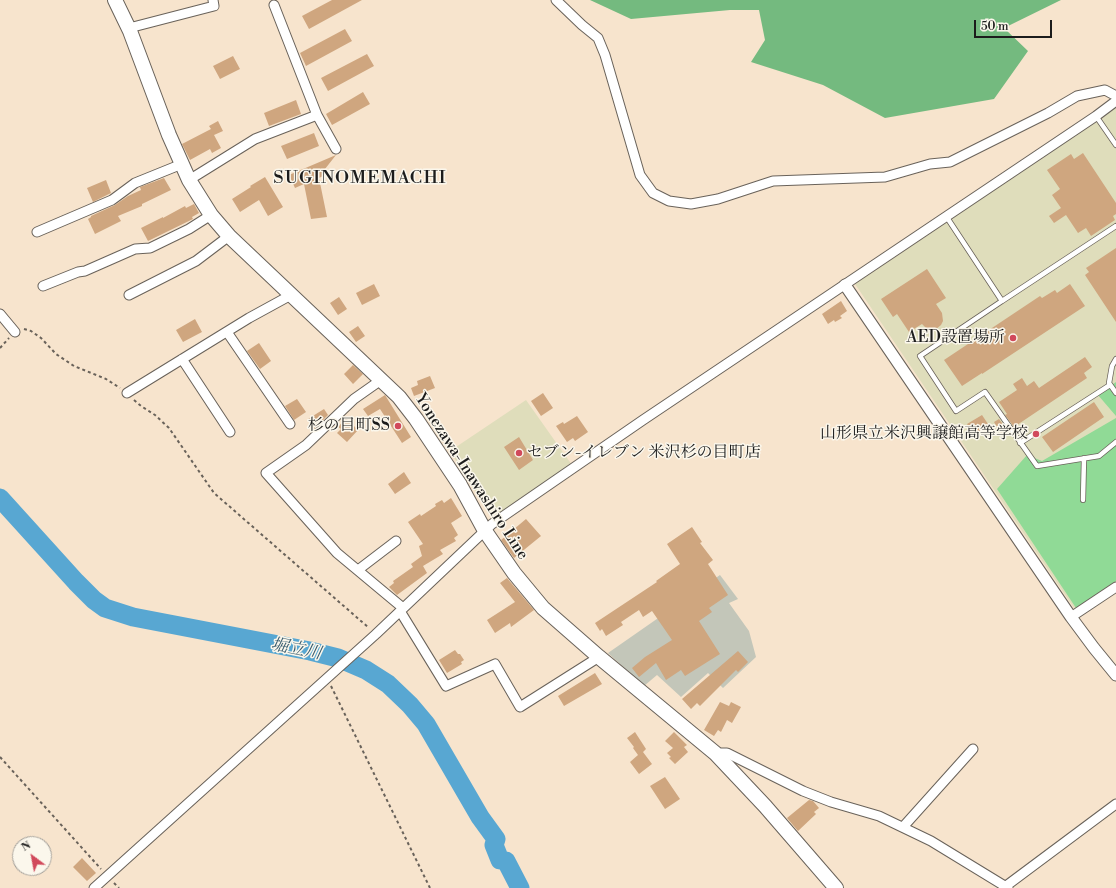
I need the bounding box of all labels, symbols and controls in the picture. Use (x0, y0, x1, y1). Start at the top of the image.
scale bar (976, 12, 1054, 38)
text: 50 m (981, 19, 1009, 34)
district label: SUGINOMEMACHI (273, 168, 447, 190)
place label: AED設置場所 (907, 328, 1005, 348)
marker: AED設置場所 (1008, 333, 1018, 343)
street label: Yonezawa-Inawashiro Line (410, 390, 532, 564)
place label: 杉の目町SS (308, 416, 390, 436)
marker: 杉の目町SS (393, 421, 403, 431)
place label: 山形県立米沢興譲館高等学校 (820, 424, 1028, 444)
marker: 山形県立米沢興譲館高等学校 (1031, 429, 1041, 439)
place label: セブン-イレブン 米沢杉の目町店 (527, 443, 761, 463)
marker: セブン-イレブン 米沢杉の目町店 (514, 448, 524, 458)
water label: 堀立川 (269, 635, 323, 665)
north arrow (12, 836, 52, 876)
text: N (19, 838, 34, 855)

